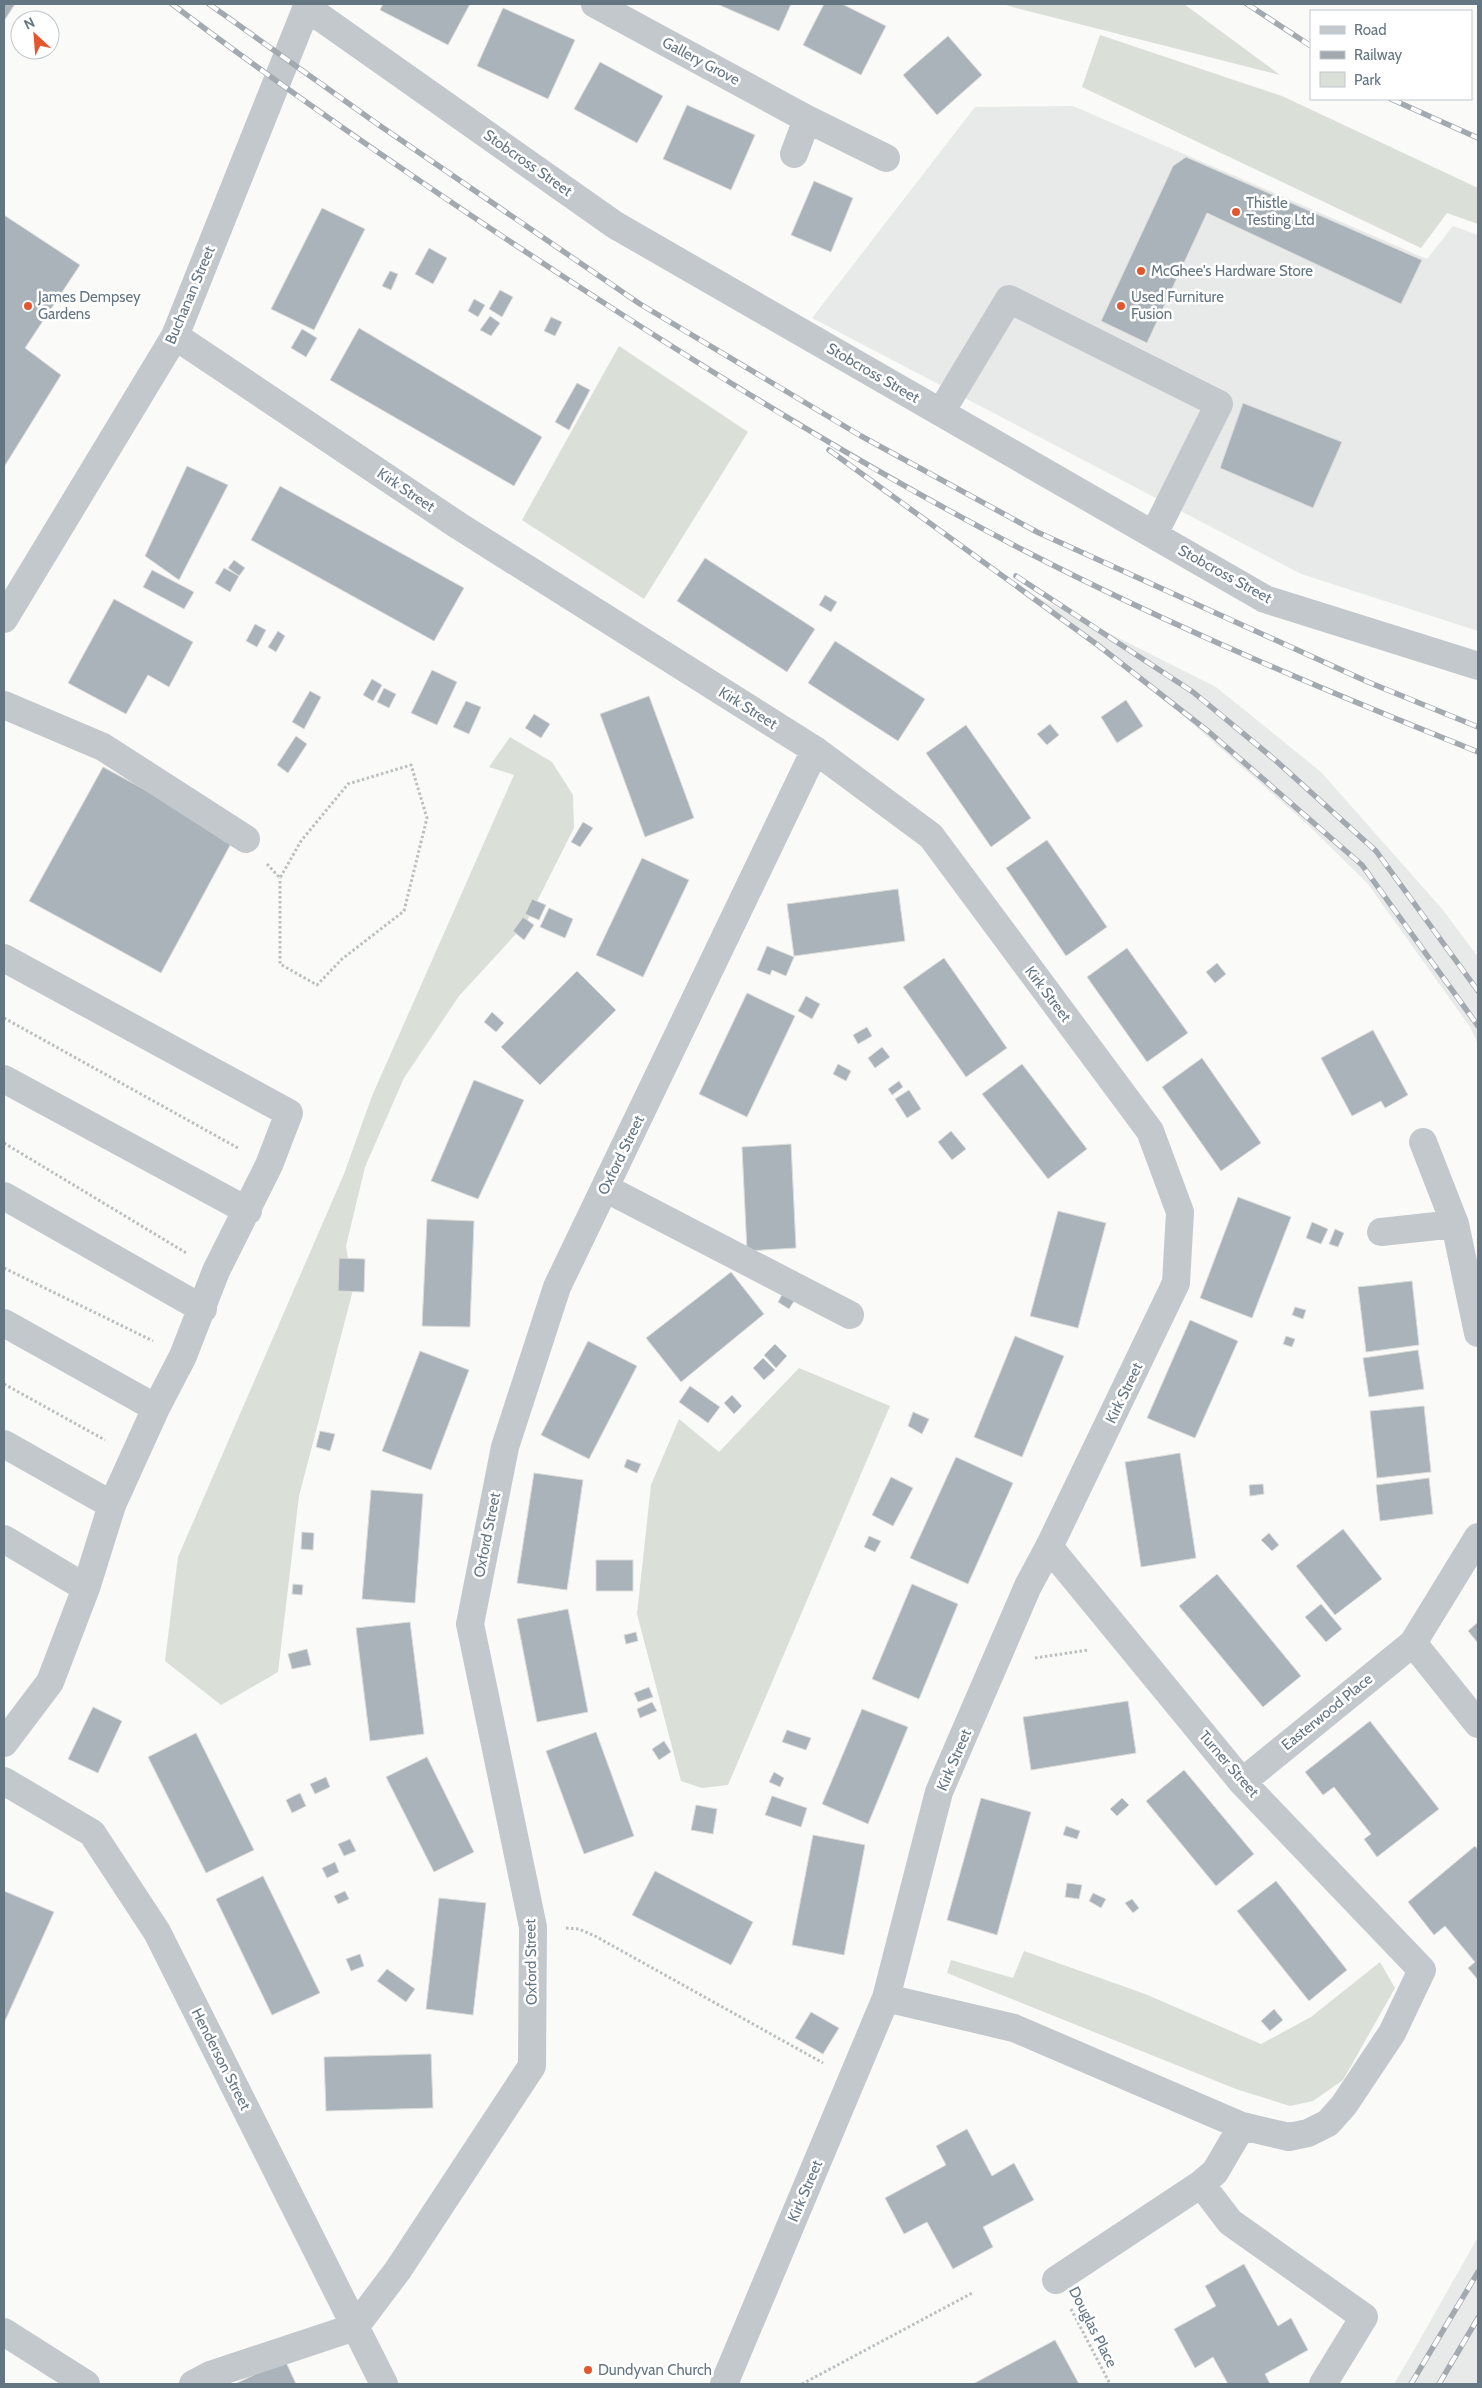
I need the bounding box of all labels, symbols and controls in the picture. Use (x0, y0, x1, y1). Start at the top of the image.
north arrow (10, 10, 60, 60)
legend (1310, 10, 1472, 100)
text: N (21, 13, 38, 34)
text: Road (1354, 21, 1387, 39)
street label: Gallery Grove (659, 33, 743, 89)
text: Railway (1354, 46, 1403, 64)
text: Park (1354, 71, 1381, 89)
street label: Stobcross Street (480, 126, 576, 200)
place label: Thistle Testing Ltd (1246, 194, 1315, 229)
marker: Thistle Testing Ltd (1230, 206, 1242, 218)
street label: Buchanan Street (161, 243, 219, 347)
place label: McGhee's Hardware Store (1151, 262, 1313, 280)
marker: McGhee's Hardware Store (1135, 265, 1147, 277)
place label: James Dempsey Gardens (37, 288, 141, 323)
place label: Used Furniture Fusion (1131, 288, 1224, 323)
marker: James Dempsey Gardens (22, 300, 34, 312)
marker: Used Furniture Fusion (1115, 300, 1127, 312)
street label: Stobcross Street (823, 339, 923, 407)
street label: Kirk Street (374, 464, 438, 516)
street label: Stobcross Street (1175, 541, 1275, 607)
street label: Kirk Street (715, 683, 781, 733)
street label: Kirk Street (1021, 962, 1075, 1026)
street label: Oxford Street (594, 1112, 648, 1198)
street label: Kirk Street (1102, 1360, 1146, 1426)
street label: Oxford Street (470, 1491, 504, 1579)
street label: Easterwood Place (1278, 1670, 1376, 1754)
street label: Kirk Street (933, 1726, 975, 1794)
street label: Turner Street (1195, 1727, 1263, 1801)
street label: Oxford Street (521, 1919, 541, 2005)
street label: Henderson Street (188, 2005, 254, 2113)
street label: Kirk Street (784, 2157, 826, 2225)
street label: Douglas Place (1065, 2284, 1121, 2371)
place label: Dundyvan Church (598, 2361, 712, 2379)
marker: Dundyvan Church (582, 2364, 594, 2376)

